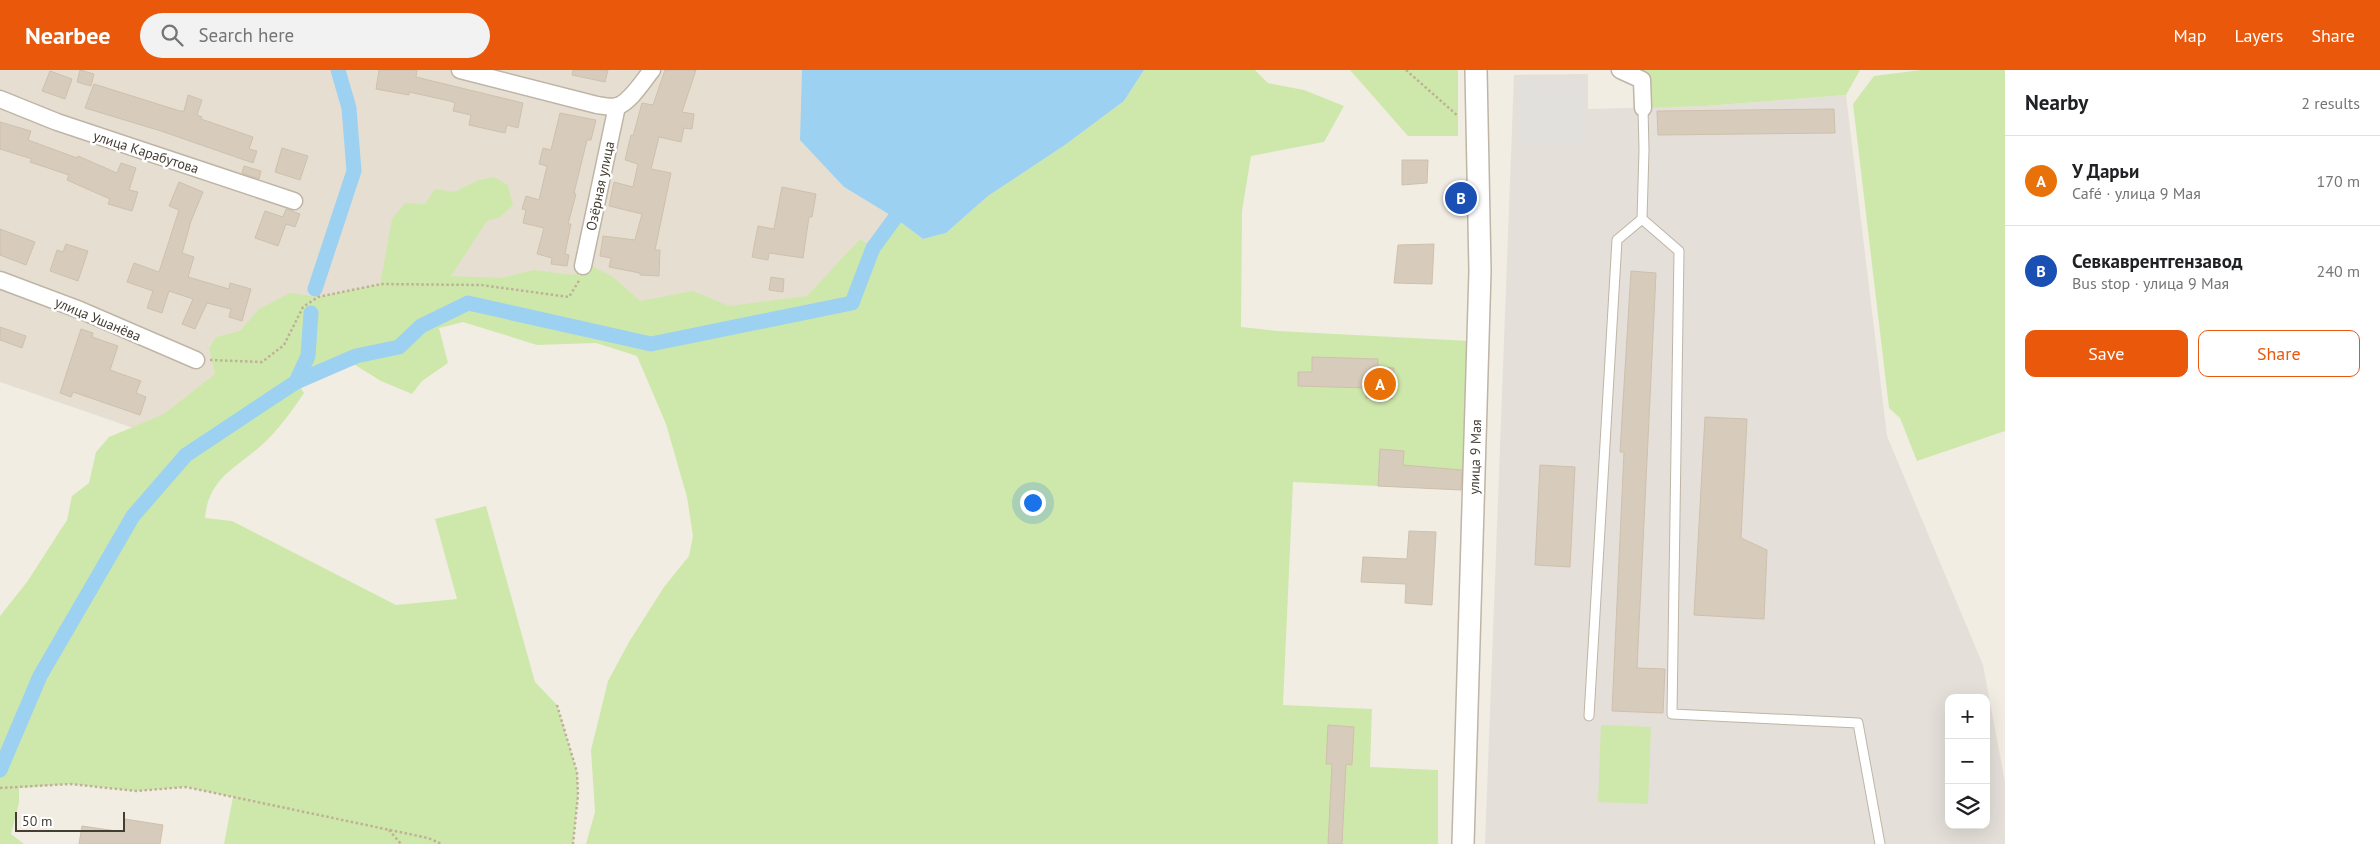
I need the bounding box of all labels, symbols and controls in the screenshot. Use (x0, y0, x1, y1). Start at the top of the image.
search box (140, 13, 490, 58)
text: Nearbee (25, 20, 110, 51)
icon: search (158, 21, 186, 49)
text: Search here (198, 23, 294, 47)
text: Map (2174, 24, 2206, 47)
text: Layers (2234, 24, 2283, 47)
text: Share (2311, 24, 2355, 47)
text: Nearby (2025, 89, 2088, 116)
text: 2 results (2301, 93, 2360, 113)
street label: улица Карабутова (91, 126, 201, 178)
street label: Озёрная улица (582, 140, 618, 232)
text: У Дарьи (2072, 159, 2139, 183)
text: A (2036, 171, 2046, 191)
text: 170 m (2317, 171, 2360, 191)
pin: B (1445, 179, 1477, 217)
text: Café · улица 9 Мая (2072, 183, 2201, 203)
text: Севкаврентгензавод (2072, 249, 2243, 273)
text: B (2036, 261, 2046, 281)
text: 240 m (2317, 261, 2360, 281)
text: Bus stop · улица 9 Мая (2072, 273, 2229, 293)
street label: улица Ушанёва (52, 293, 144, 345)
button: Save (2025, 330, 2188, 377)
button: Share (2198, 330, 2360, 377)
pin: A (1364, 365, 1396, 403)
street label: улица 9 Мая (1465, 419, 1485, 495)
your location (1020, 490, 1046, 516)
map controls (1945, 694, 1990, 829)
button: + (1945, 694, 1990, 739)
button: − (1945, 739, 1990, 784)
button: layers (1945, 784, 1990, 829)
scale bar (15, 809, 125, 832)
text: 50 m (22, 812, 52, 830)

